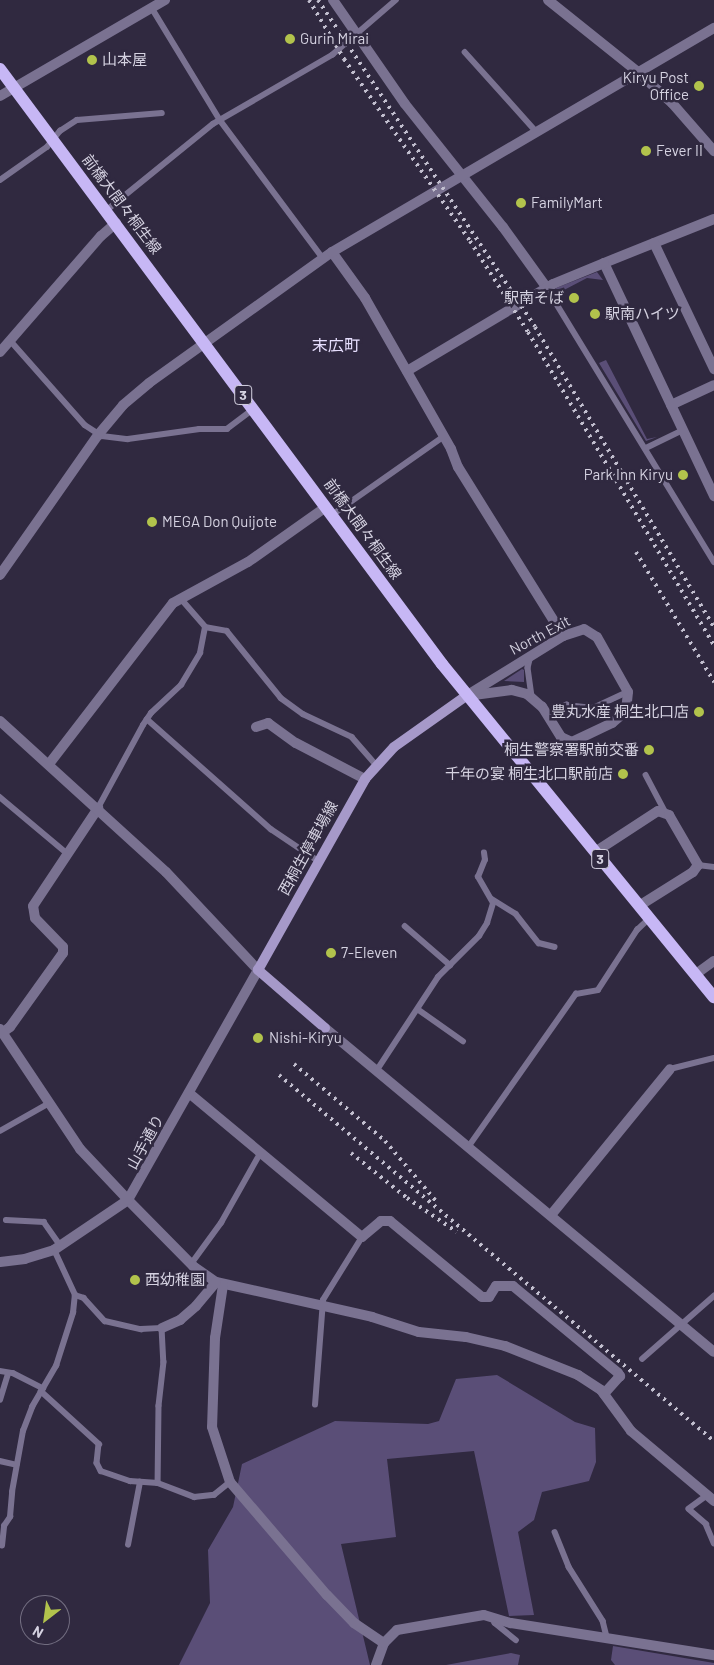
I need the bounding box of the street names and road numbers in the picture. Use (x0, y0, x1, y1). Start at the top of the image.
street label: 前橋大間々桐生線 (79, 151, 165, 257)
road number: 3 (233, 384, 253, 406)
street label: 前橋大間々桐生線 (320, 475, 406, 583)
street label: North Exit (507, 612, 573, 658)
street label: 西桐生停車場線 (275, 798, 341, 898)
road number: 3 (590, 848, 610, 871)
street label: 山手通り (123, 1111, 167, 1173)

